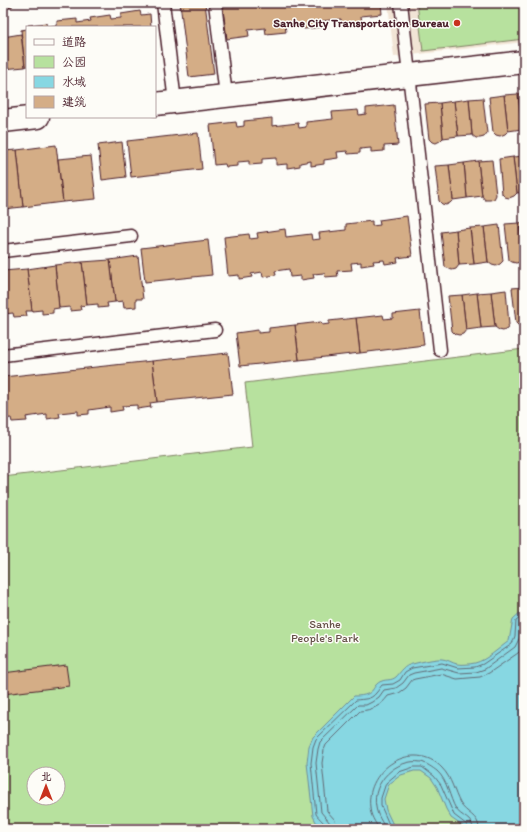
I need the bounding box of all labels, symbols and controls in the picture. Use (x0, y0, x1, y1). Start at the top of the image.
place label: Sanhe City Transportation Bureau (273, 16, 449, 31)
marker: Sanhe City Transportation Bureau (452, 18, 462, 28)
legend (26, 26, 156, 118)
text: 道路 (62, 35, 86, 49)
text: 公园 (62, 55, 86, 69)
text: 水域 (62, 75, 86, 89)
text: 建筑 (62, 95, 86, 109)
park label: Sanhe People's Park (291, 617, 359, 645)
north arrow (26, 766, 66, 806)
text: 北 (41, 770, 52, 783)

